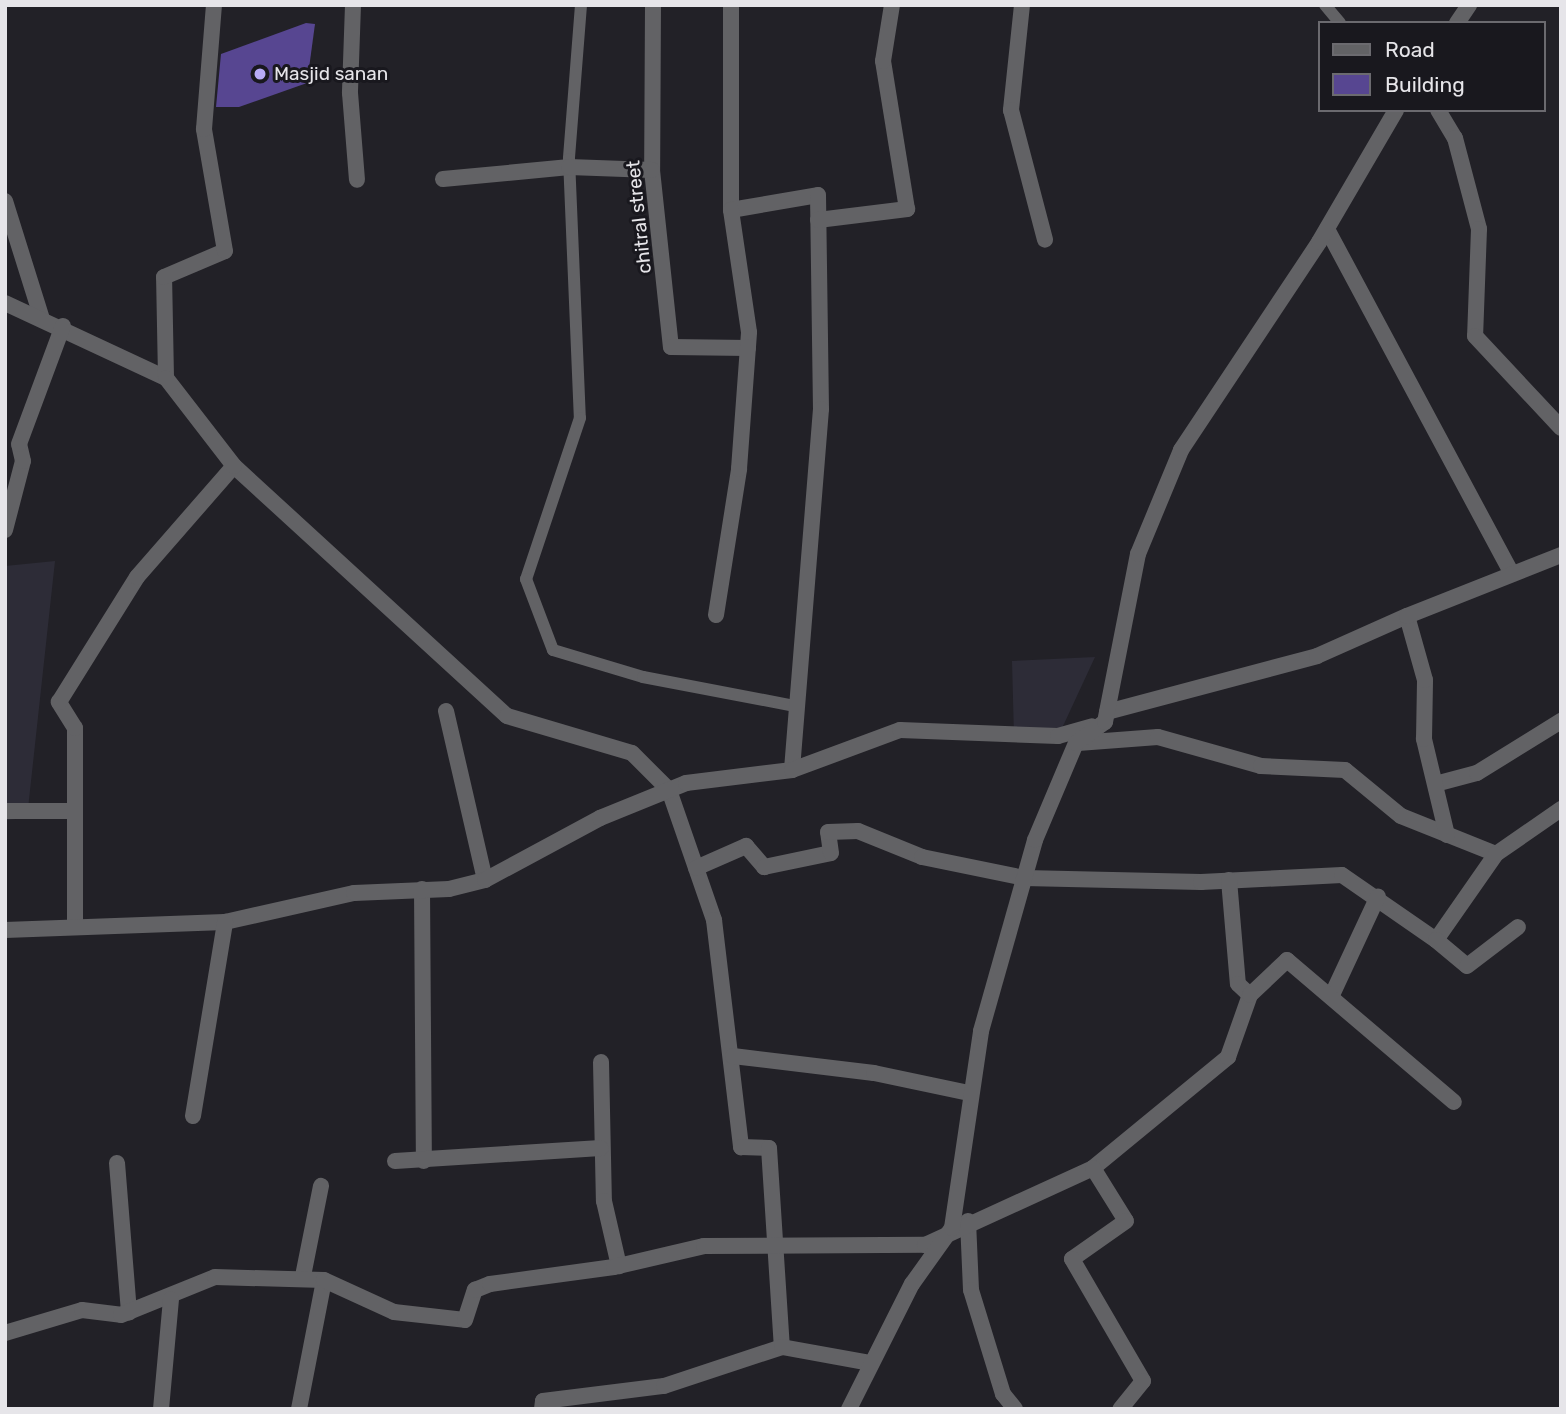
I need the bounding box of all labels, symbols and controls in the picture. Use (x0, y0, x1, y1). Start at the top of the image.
legend (1318, 21, 1545, 112)
text: Road (1385, 37, 1435, 62)
place label: Masjid sanan (274, 63, 388, 85)
marker: Masjid sanan (252, 66, 268, 82)
text: Building (1385, 72, 1465, 97)
street label: chitral street (622, 159, 656, 275)

